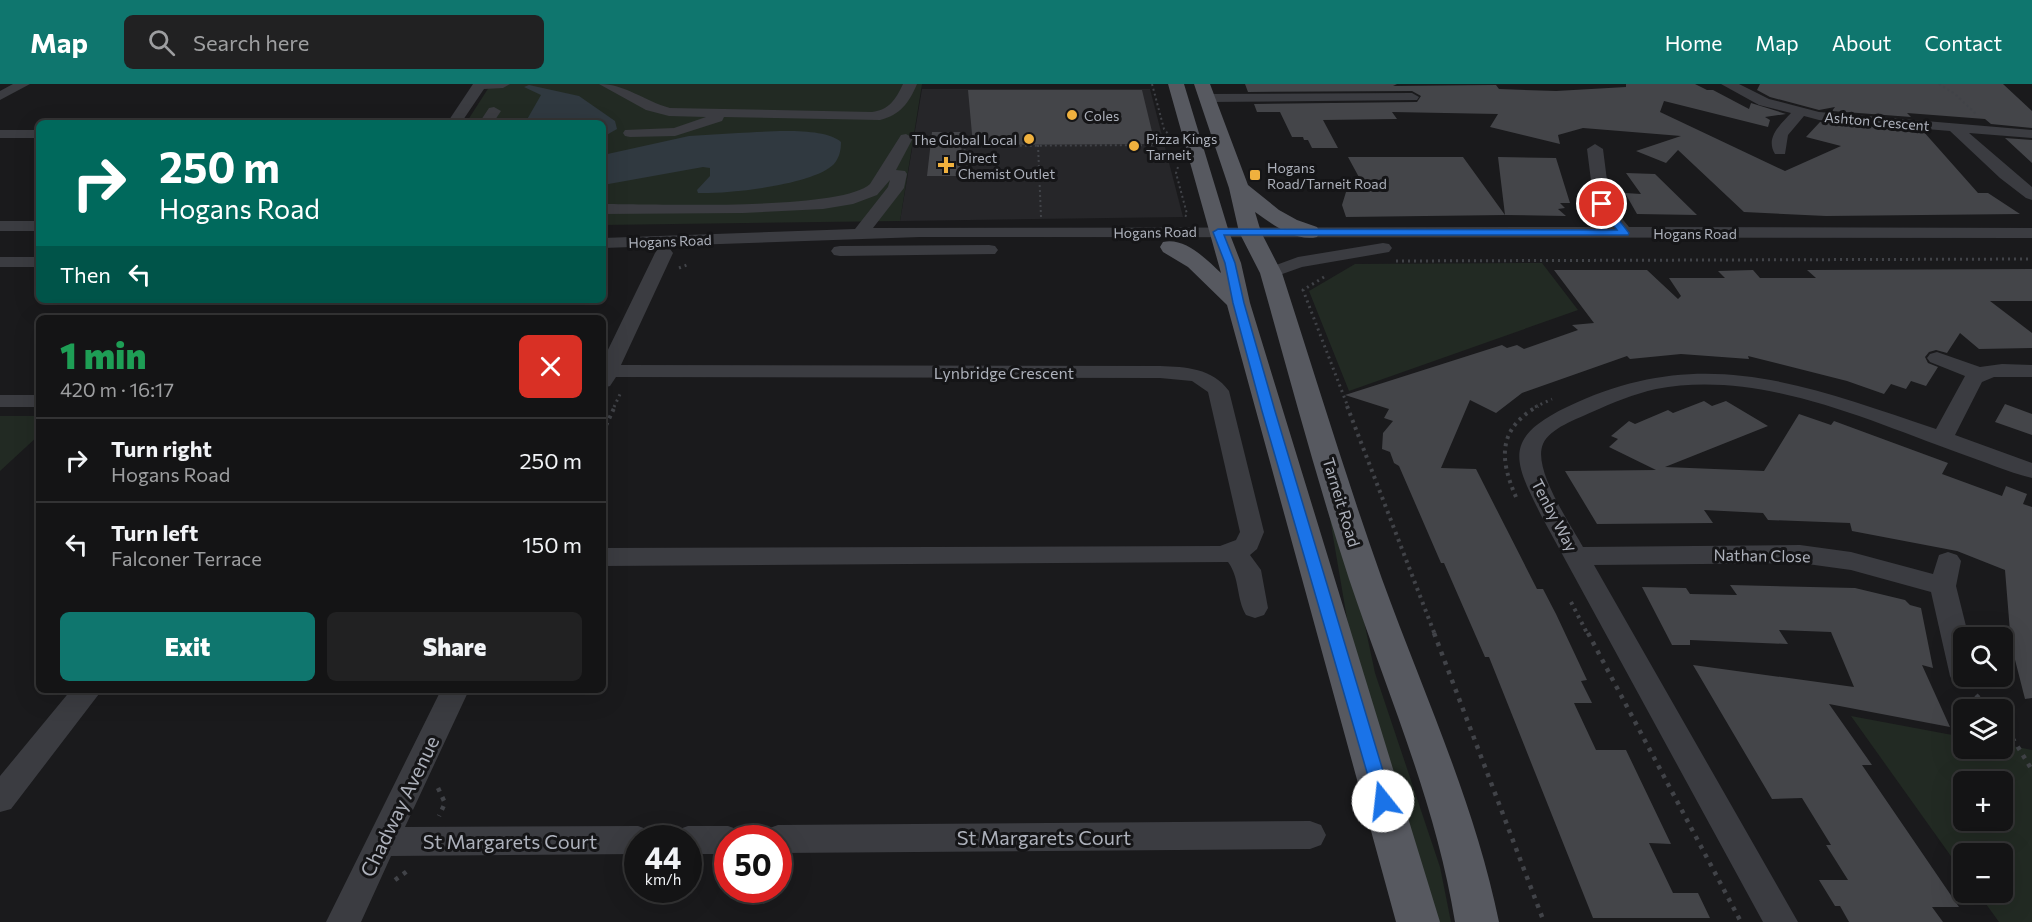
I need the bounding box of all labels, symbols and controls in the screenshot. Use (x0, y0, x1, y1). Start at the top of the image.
search box (124, 15, 544, 69)
text: Map (30, 25, 88, 59)
icon: search (145, 26, 178, 59)
text: Search here (193, 29, 309, 56)
text: Home (1665, 30, 1722, 55)
text: Map (1755, 30, 1799, 55)
text: About (1832, 30, 1891, 55)
text: Contact (1924, 30, 2002, 55)
place label: Coles (1084, 107, 1119, 124)
marker: Coles (1065, 108, 1079, 122)
street label: Ashton Crescent (1824, 108, 1931, 134)
place label: Pizza Kings Tarneit (1146, 130, 1217, 163)
place label: The Global Local (912, 131, 1017, 148)
marker: The Global Local (1022, 132, 1036, 146)
marker: Pizza Kings Tarneit (1127, 139, 1141, 153)
text: 250 m (159, 140, 280, 192)
icon: right (60, 144, 138, 222)
place label: Direct Chemist Outlet (958, 149, 1055, 182)
marker: Direct Chemist Outlet (939, 158, 953, 172)
place label: Hogans Road/Tarneit Road (1267, 159, 1387, 192)
marker: Hogans Road/Tarneit Road (1248, 168, 1262, 182)
pin (1576, 178, 1627, 229)
icon: arrive (1585, 187, 1618, 220)
text: Hogans Road (159, 192, 320, 225)
street label: Hogans Road (1113, 223, 1197, 241)
street label: Hogans Road (1653, 225, 1737, 242)
street label: Hogans Road (628, 231, 712, 251)
icon: left (123, 258, 156, 291)
text: Then (60, 261, 111, 288)
text: 1 min (60, 332, 146, 376)
button: close (519, 335, 582, 398)
street label: Lynbridge Crescent (934, 363, 1075, 382)
text: 420 m · 16:17 (60, 377, 174, 401)
text: Turn right (111, 435, 212, 462)
icon: right (60, 444, 93, 477)
text: 250 m (519, 447, 582, 474)
street label: Tarneit Road (1319, 455, 1365, 549)
text: Hogans Road (111, 462, 230, 486)
street label: Tenby Way (1528, 476, 1582, 554)
text: Turn left (111, 519, 198, 546)
icon: left (60, 528, 93, 561)
text: 150 m (522, 531, 582, 558)
street label: Nathan Close (1713, 545, 1811, 565)
text: Falconer Terrace (111, 546, 262, 570)
button: Exit (60, 612, 315, 681)
button: Share (327, 612, 582, 681)
map controls (1953, 627, 2013, 903)
button: search (1953, 627, 2013, 687)
button: layers (1953, 699, 2013, 759)
street label: Chadway Avenue (354, 731, 444, 881)
position arrow (1351, 769, 1415, 833)
button: + (1953, 771, 2013, 831)
speed limit sign: 50 (714, 825, 792, 903)
street label: St Margarets Court (957, 825, 1131, 849)
street label: St Margarets Court (423, 829, 597, 853)
text: 44 (645, 838, 681, 875)
button: − (1953, 843, 2013, 903)
text: km/h (645, 870, 681, 888)

